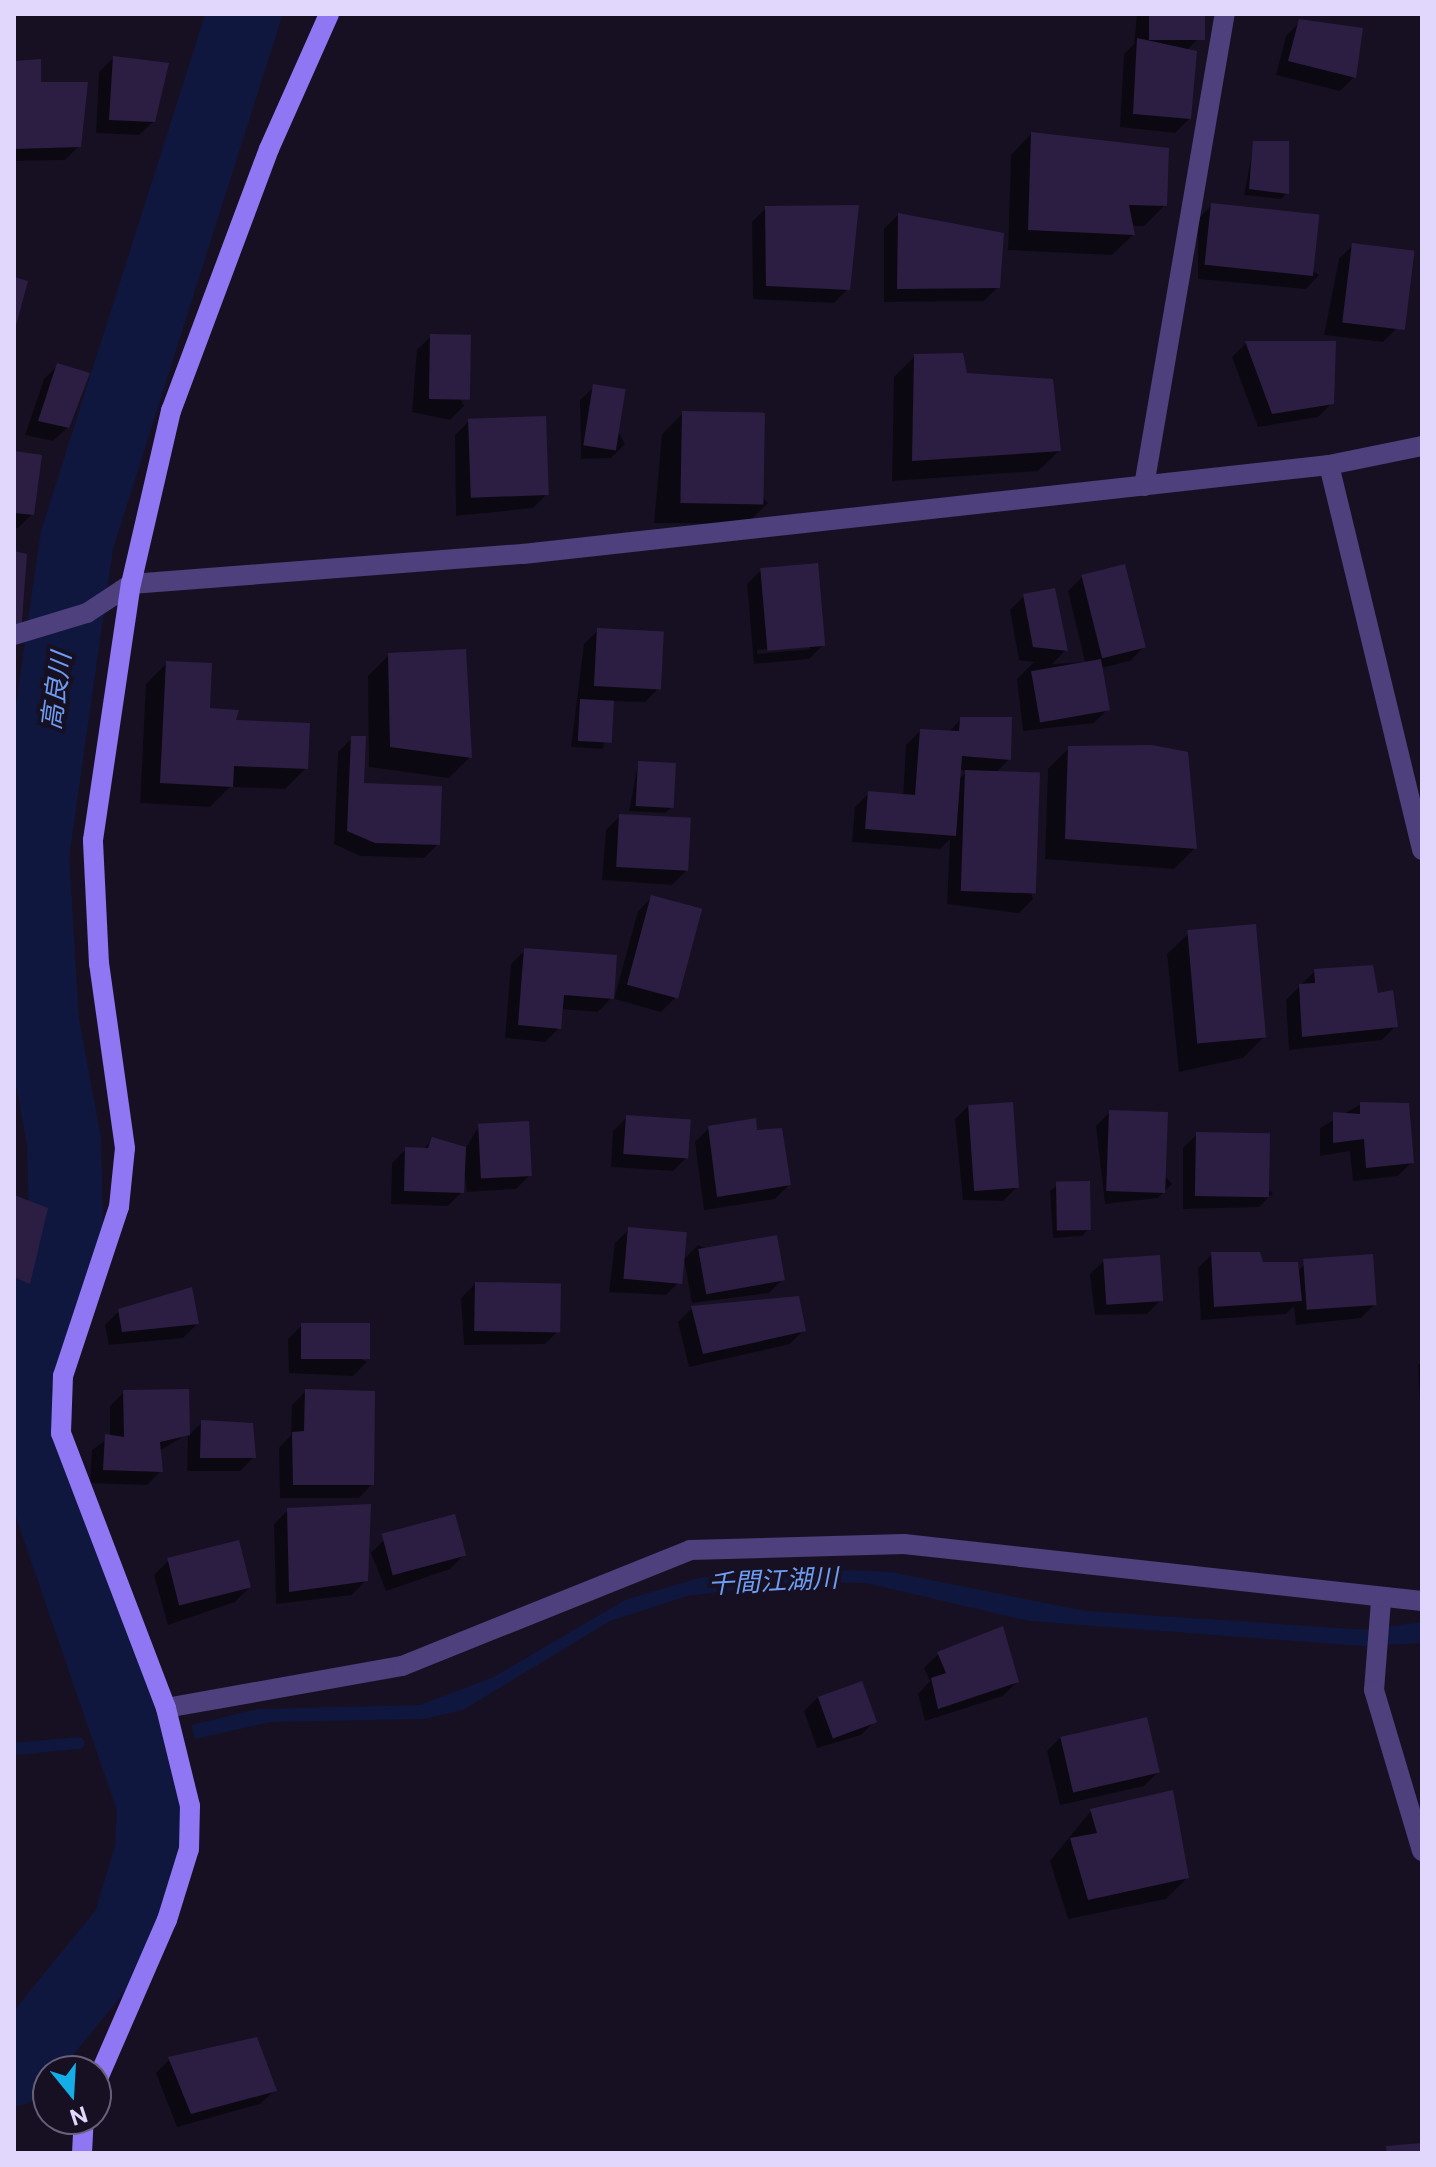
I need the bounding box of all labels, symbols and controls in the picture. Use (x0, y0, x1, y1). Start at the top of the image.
water label: 高良川 (35, 650, 77, 732)
water label: 千間江湖川 (707, 1562, 839, 1600)
north arrow (32, 2055, 112, 2135)
text: N (67, 2101, 91, 2131)

